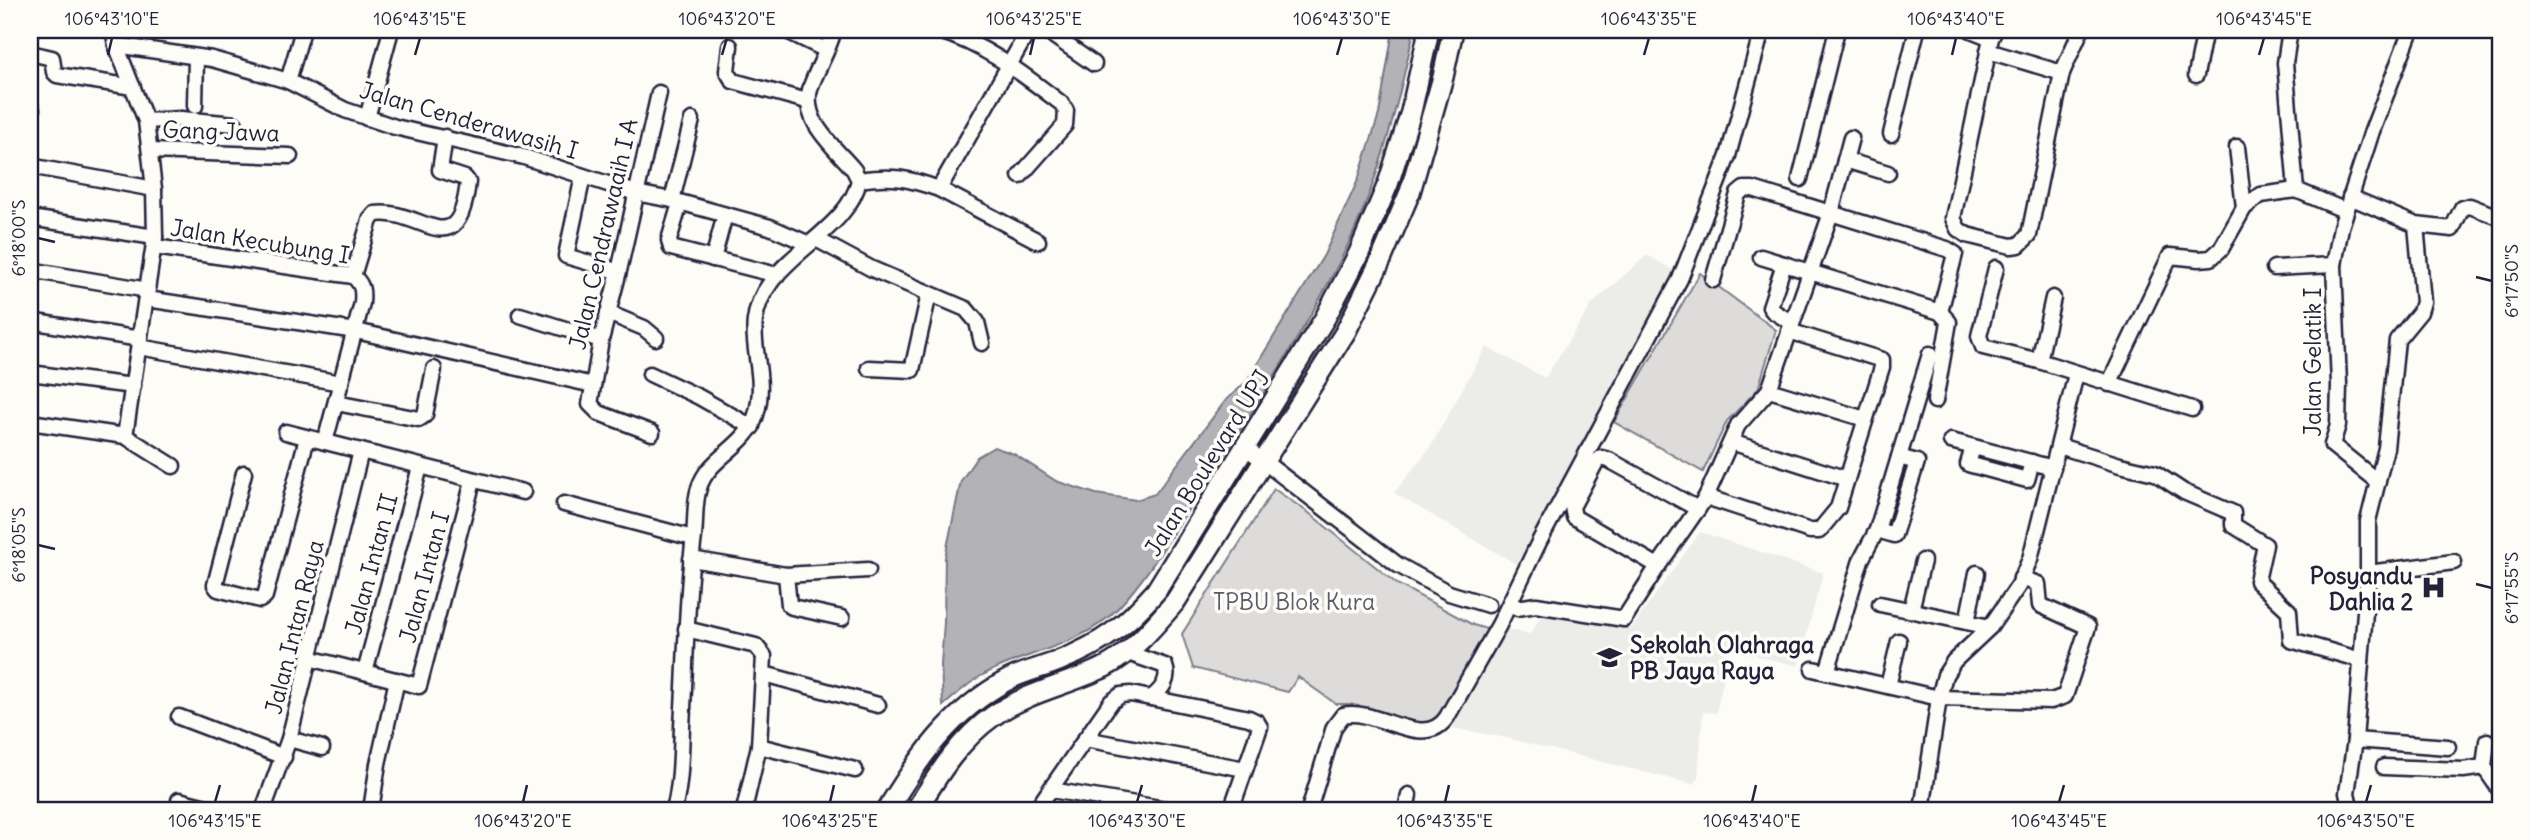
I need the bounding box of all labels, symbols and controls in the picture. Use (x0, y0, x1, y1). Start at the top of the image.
text: 106°43'10"E (65, 7, 159, 30)
text: 106°43'15"E (373, 7, 467, 30)
text: 106°43'20"E (678, 7, 776, 30)
text: 106°43'25"E (986, 7, 1082, 30)
text: 106°43'30"E (1293, 7, 1391, 30)
text: 106°43'35"E (1601, 7, 1697, 30)
text: 106°43'40"E (1907, 7, 2005, 30)
text: 106°43'45"E (2216, 7, 2312, 30)
street label: Jalan Cenderawasih I (356, 75, 582, 165)
street label: Gang Jawa (162, 114, 280, 148)
street label: Jalan Cendrawaaih I A (562, 116, 644, 352)
text: 6°18'00"S (7, 199, 30, 277)
street label: Jalan Kecubung I (168, 213, 352, 269)
text: 6°17'50"S (2500, 244, 2523, 318)
street label: Jalan Gelatik I (2298, 287, 2327, 437)
street label: Jalan Boulevard UPJ (1138, 365, 1276, 561)
street label: Jalan Intan II (338, 490, 404, 638)
text: 6°18'05"S (7, 507, 30, 583)
street label: Jalan Intan I (393, 508, 455, 646)
street label: Jalan Intan Raya (258, 537, 330, 717)
text: 6°17'55"S (2500, 552, 2523, 624)
place label: Posyandu Dahlia 2 (2310, 561, 2413, 616)
hospital icon: Posyandu Dahlia 2 (2419, 574, 2447, 602)
park label: TPBU Blok Kura (1213, 587, 1375, 616)
place label: Sekolah Olahraga PB Jaya Raya (1630, 630, 1814, 685)
school or university icon: Sekolah Olahraga PB Jaya Raya (1596, 643, 1624, 671)
text: 106°43'15"E (168, 809, 262, 832)
text: 106°43'20"E (474, 809, 572, 832)
text: 106°43'25"E (782, 809, 878, 832)
text: 106°43'30"E (1088, 809, 1186, 832)
text: 106°43'35"E (1397, 809, 1493, 832)
text: 106°43'40"E (1703, 809, 1801, 832)
text: 106°43'45"E (2011, 809, 2107, 832)
text: 106°43'50"E (2317, 809, 2415, 832)

